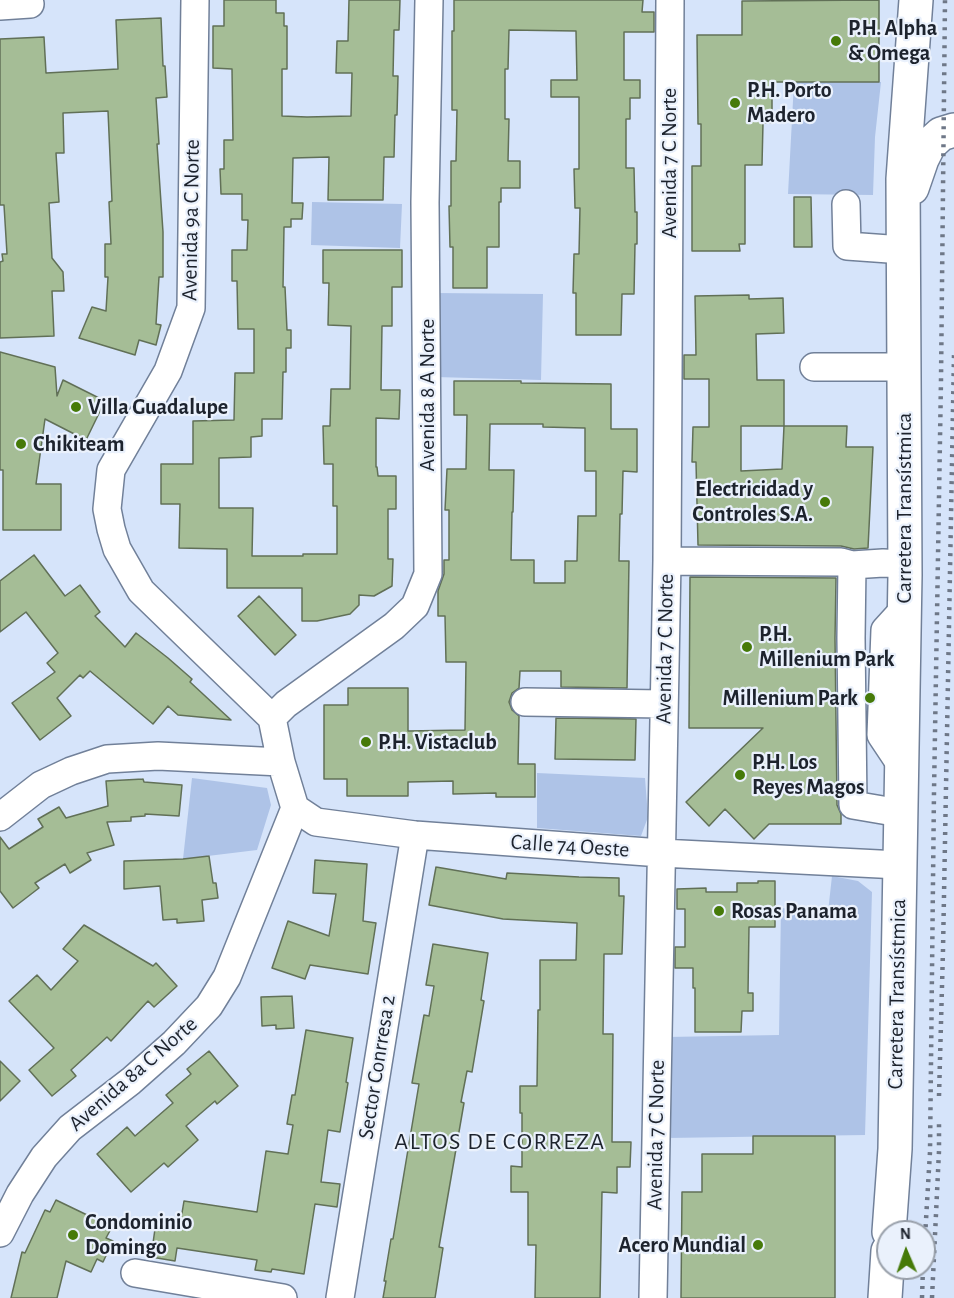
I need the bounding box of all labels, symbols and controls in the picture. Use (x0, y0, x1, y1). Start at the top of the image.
place label: P.H. Alpha & Omega (848, 15, 937, 66)
marker: P.H. Alpha & Omega (829, 34, 843, 48)
place label: P.H. Porto Madero (747, 77, 832, 128)
street label: Avenida 7 C Norte (656, 88, 682, 238)
marker: P.H. Porto Madero (728, 96, 742, 110)
street label: Avenida 9a C Norte (176, 139, 206, 301)
street label: Avenida 8 A Norte (414, 319, 440, 471)
place label: Villa Guadalupe (88, 394, 228, 420)
marker: Villa Guadalupe (69, 400, 83, 414)
street label: Carretera Transístmica (891, 413, 917, 603)
place label: Chikiteam (33, 431, 124, 457)
marker: Chikiteam (14, 437, 28, 451)
place label: Electricidad y Controles S.A. (692, 476, 813, 528)
marker: Electricidad y Controles S.A. (818, 495, 832, 509)
street label: Avenida 7 C Norte (650, 574, 680, 724)
place label: P.H. Millenium Park (759, 621, 894, 672)
marker: P.H. Millenium Park (740, 640, 754, 654)
place label: Millenium Park (723, 685, 858, 711)
marker: Millenium Park (863, 691, 877, 705)
place label: P.H. Vistaclub (378, 729, 497, 755)
marker: P.H. Vistaclub (359, 735, 373, 749)
place label: P.H. Los Reyes Magos (752, 749, 864, 800)
marker: P.H. Los Reyes Magos (733, 768, 747, 782)
street label: Calle 74 Oeste (510, 829, 630, 863)
place label: Rosas Panama (731, 898, 857, 924)
street label: Carretera Transístmica (882, 898, 912, 1090)
marker: Rosas Panama (712, 904, 726, 918)
street label: Sector Conrresa 2 (353, 993, 401, 1141)
street label: Avenida 8a C Norte (63, 1011, 203, 1137)
street label: Avenida 7 C Norte (641, 1060, 671, 1210)
district label: ALTOS DE CORREZA (394, 1128, 606, 1156)
place label: Condominio Domingo (85, 1209, 192, 1260)
north arrow (876, 1220, 936, 1280)
text: N (900, 1226, 911, 1242)
marker: Condominio Domingo (66, 1228, 80, 1242)
place label: Acero Mundial (619, 1232, 746, 1258)
marker: Acero Mundial (751, 1238, 765, 1252)

